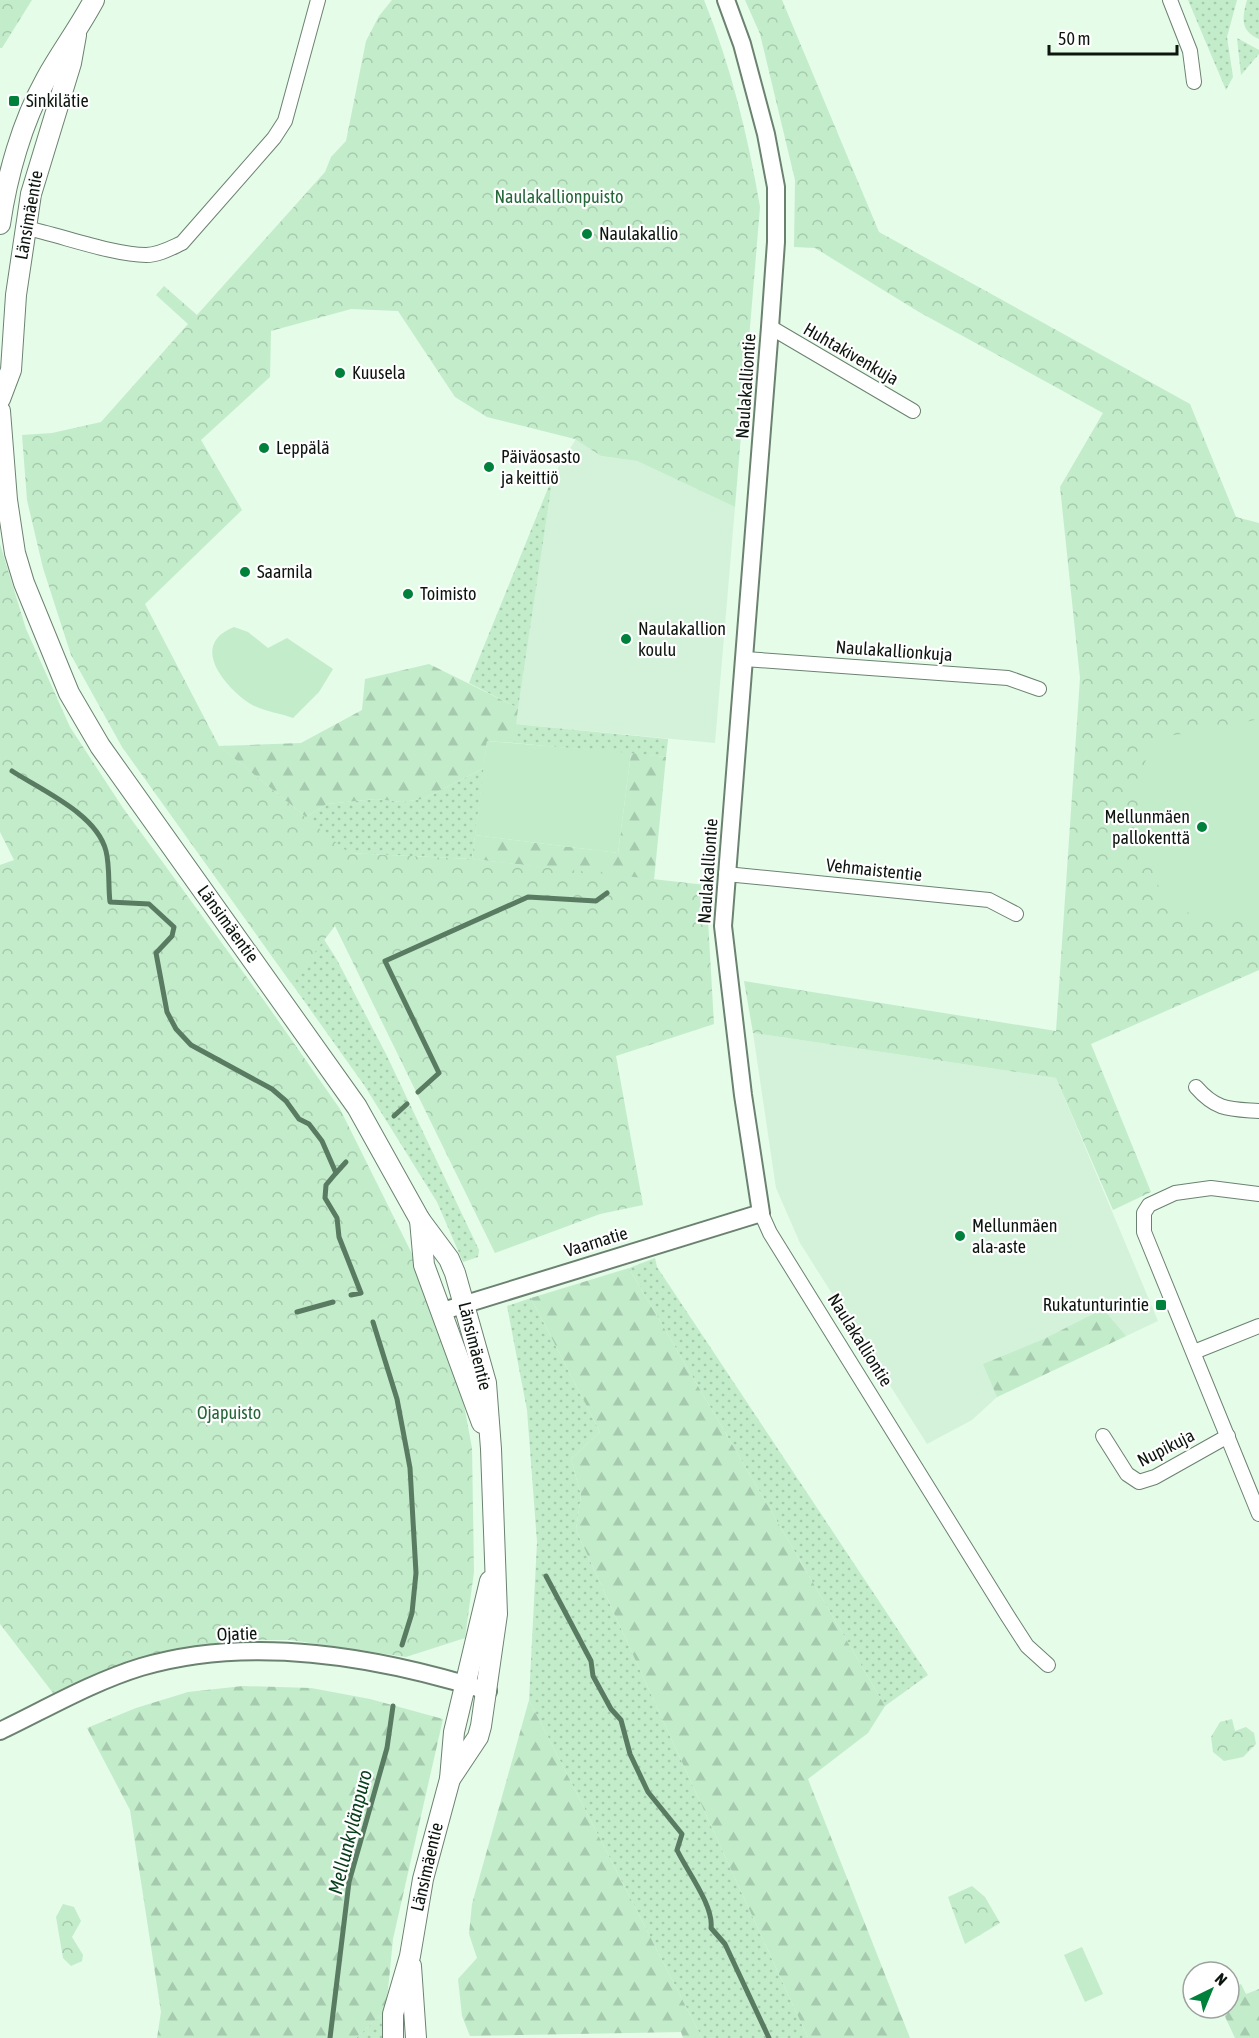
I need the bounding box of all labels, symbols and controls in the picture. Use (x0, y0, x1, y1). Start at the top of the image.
scale bar (1049, 18, 1176, 56)
text: 50 m (1058, 28, 1090, 49)
place label: Sinkilätie (26, 90, 89, 111)
marker: Sinkilätie (7, 94, 21, 108)
street label: Länsimäentie (10, 169, 47, 261)
park label: Naulakallionpuisto (494, 186, 624, 207)
place label: Naulakallio (599, 223, 678, 244)
marker: Naulakallio (580, 227, 594, 241)
street label: Huhtakivenkuja (800, 318, 902, 389)
street label: Naulakalliontie (731, 333, 760, 439)
place label: Kuusela (352, 362, 406, 383)
marker: Kuusela (333, 366, 347, 380)
place label: Leppälä (276, 437, 330, 458)
marker: Leppälä (257, 441, 271, 455)
place label: Päiväosasto ja keittiö (500, 446, 581, 488)
marker: Päiväosasto ja keittiö (482, 460, 496, 474)
place label: Saarnila (257, 561, 313, 582)
marker: Saarnila (238, 565, 252, 579)
place label: Toimisto (420, 583, 476, 604)
marker: Toimisto (401, 587, 415, 601)
place label: Naulakallion koulu (638, 618, 726, 660)
marker: Naulakallion koulu (619, 632, 633, 646)
street label: Naulakallionkuja (835, 636, 953, 665)
place label: Mellunmäen pallokenttä (1105, 806, 1190, 848)
street label: Naulakalliontie (693, 818, 722, 924)
marker: Mellunmäen pallokenttä (1195, 820, 1209, 834)
street label: Vehmaistentie (825, 854, 923, 885)
street label: Länsimäentie (193, 881, 263, 966)
place label: Mellunmäen ala-aste (972, 1215, 1057, 1257)
street label: Vaarnatie (562, 1222, 630, 1261)
marker: Mellunmäen ala-aste (953, 1229, 967, 1243)
street label: Naulakalliontie (824, 1289, 897, 1390)
place label: Rukatunturintie (1043, 1294, 1149, 1315)
marker: Rukatunturintie (1154, 1298, 1168, 1312)
street label: Länsimäentie (454, 1300, 497, 1392)
park label: Ojapuisto (197, 1402, 261, 1423)
street label: Nupikuja (1134, 1424, 1198, 1471)
street label: Ojatie (216, 1622, 258, 1645)
water label: Mellunkylänpuro (323, 1767, 376, 1896)
street label: Länsimäentie (406, 1821, 447, 1913)
north arrow (1181, 1960, 1241, 2020)
text: N (1212, 1969, 1231, 1989)

